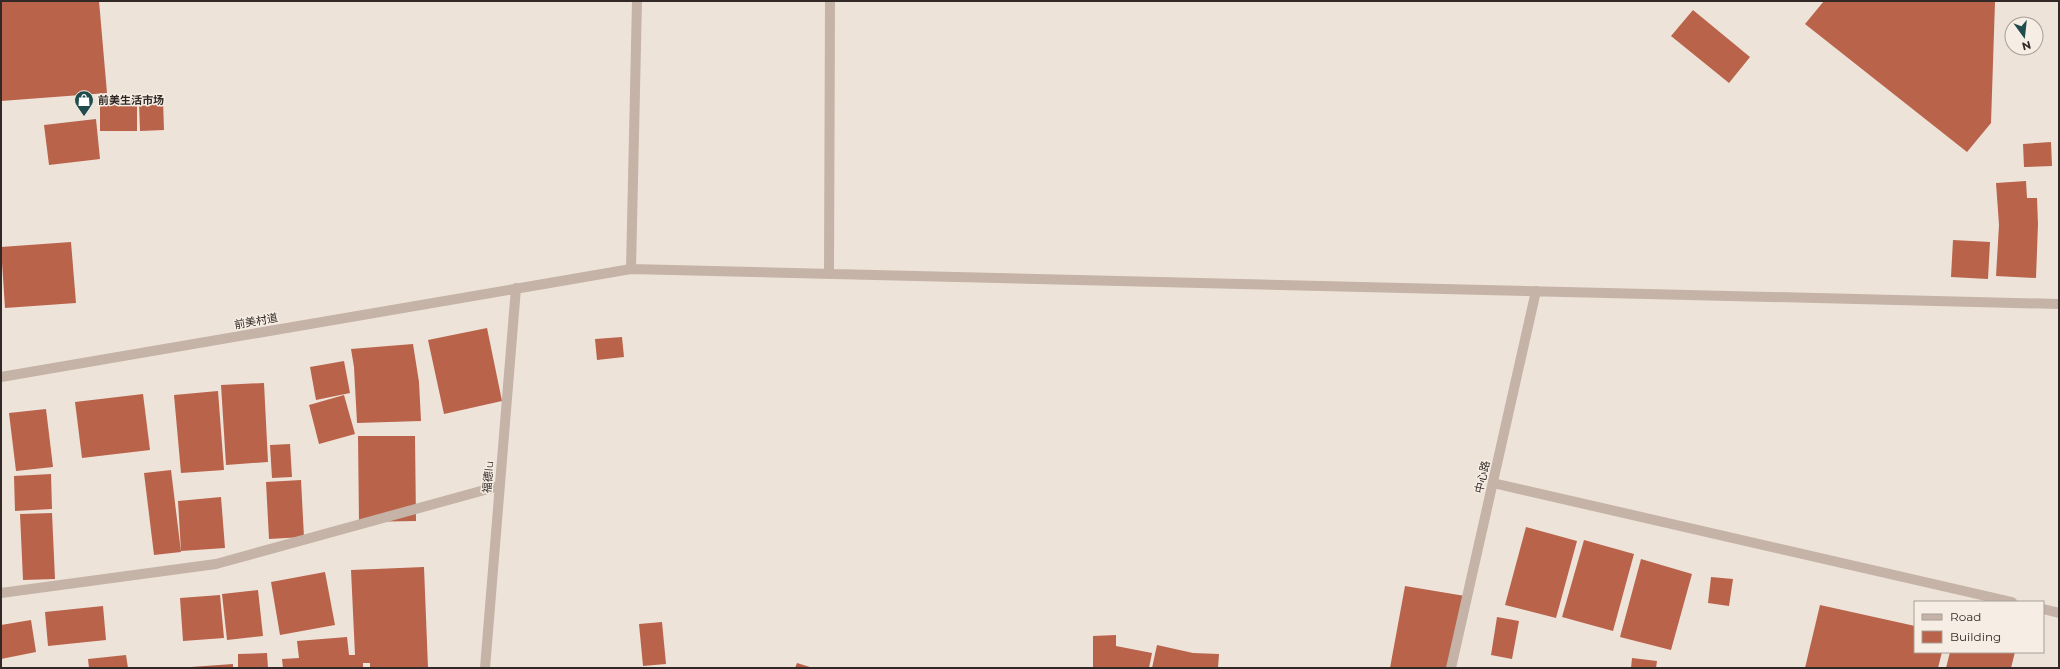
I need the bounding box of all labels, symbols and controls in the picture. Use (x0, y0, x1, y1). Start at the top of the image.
north arrow (2004, 16, 2044, 56)
text: N (2020, 38, 2033, 54)
shop icon: 前美生活市场 (73, 89, 95, 117)
place label: 前美生活市场 (98, 93, 164, 107)
street label: 前美村道 (233, 310, 279, 332)
street label: 中心路 (1471, 459, 1493, 495)
street label: 福德lu (480, 460, 496, 494)
legend (1914, 601, 2044, 653)
text: Road (1950, 609, 1981, 624)
text: Building (1950, 629, 2001, 644)

